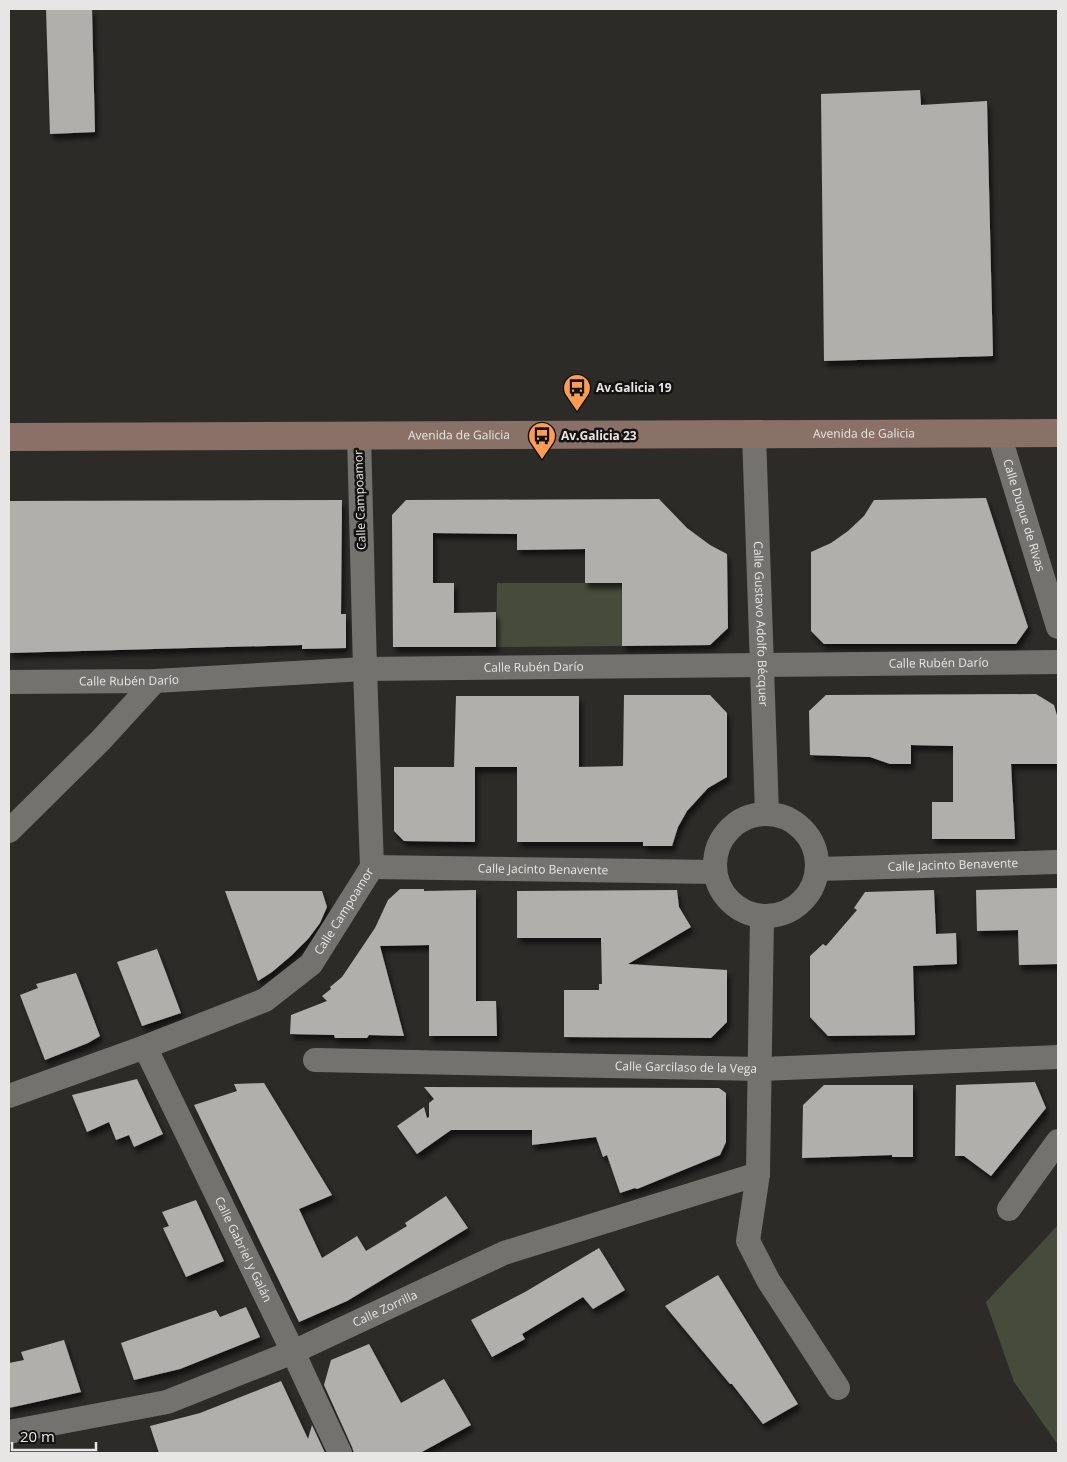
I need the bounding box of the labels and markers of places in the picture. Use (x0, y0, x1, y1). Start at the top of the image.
bus stop icon: Av.Galicia 19 (562, 373, 592, 412)
place label: Av.Galicia 19 (596, 379, 672, 396)
bus stop icon: Av.Galicia 23 (527, 421, 557, 460)
place label: Av.Galicia 23 (561, 427, 637, 444)

